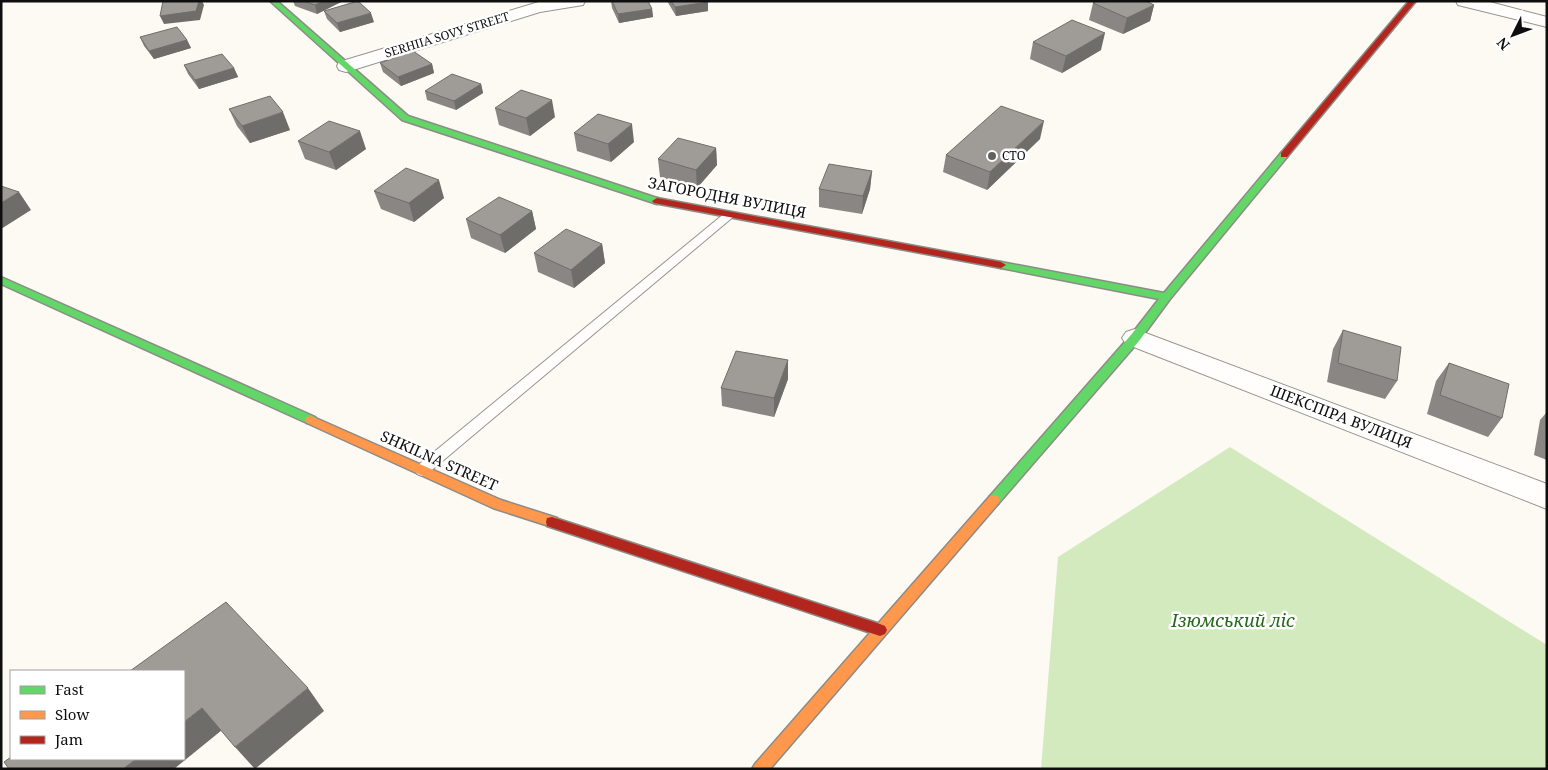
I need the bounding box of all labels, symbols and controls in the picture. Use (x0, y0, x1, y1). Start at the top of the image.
street label: SERHIIA SOVY STREET (382, 7, 512, 62)
north arrow (1488, 10, 1538, 60)
text: N (1492, 34, 1514, 54)
place label: СТО (1002, 147, 1026, 164)
marker: СТО (986, 150, 998, 162)
street label: ЗАГОРОДНЯ ВУЛИЦЯ (646, 172, 808, 222)
street label: ШЕКСПІРА ВУЛИЦЯ (1267, 380, 1415, 452)
street label: SHKILNA STREET (378, 425, 501, 495)
park label: Ізюмський ліс (1170, 608, 1295, 632)
legend (10, 670, 185, 760)
text: Fast (55, 679, 84, 699)
text: Slow (55, 704, 89, 724)
text: Jam (54, 729, 83, 749)

